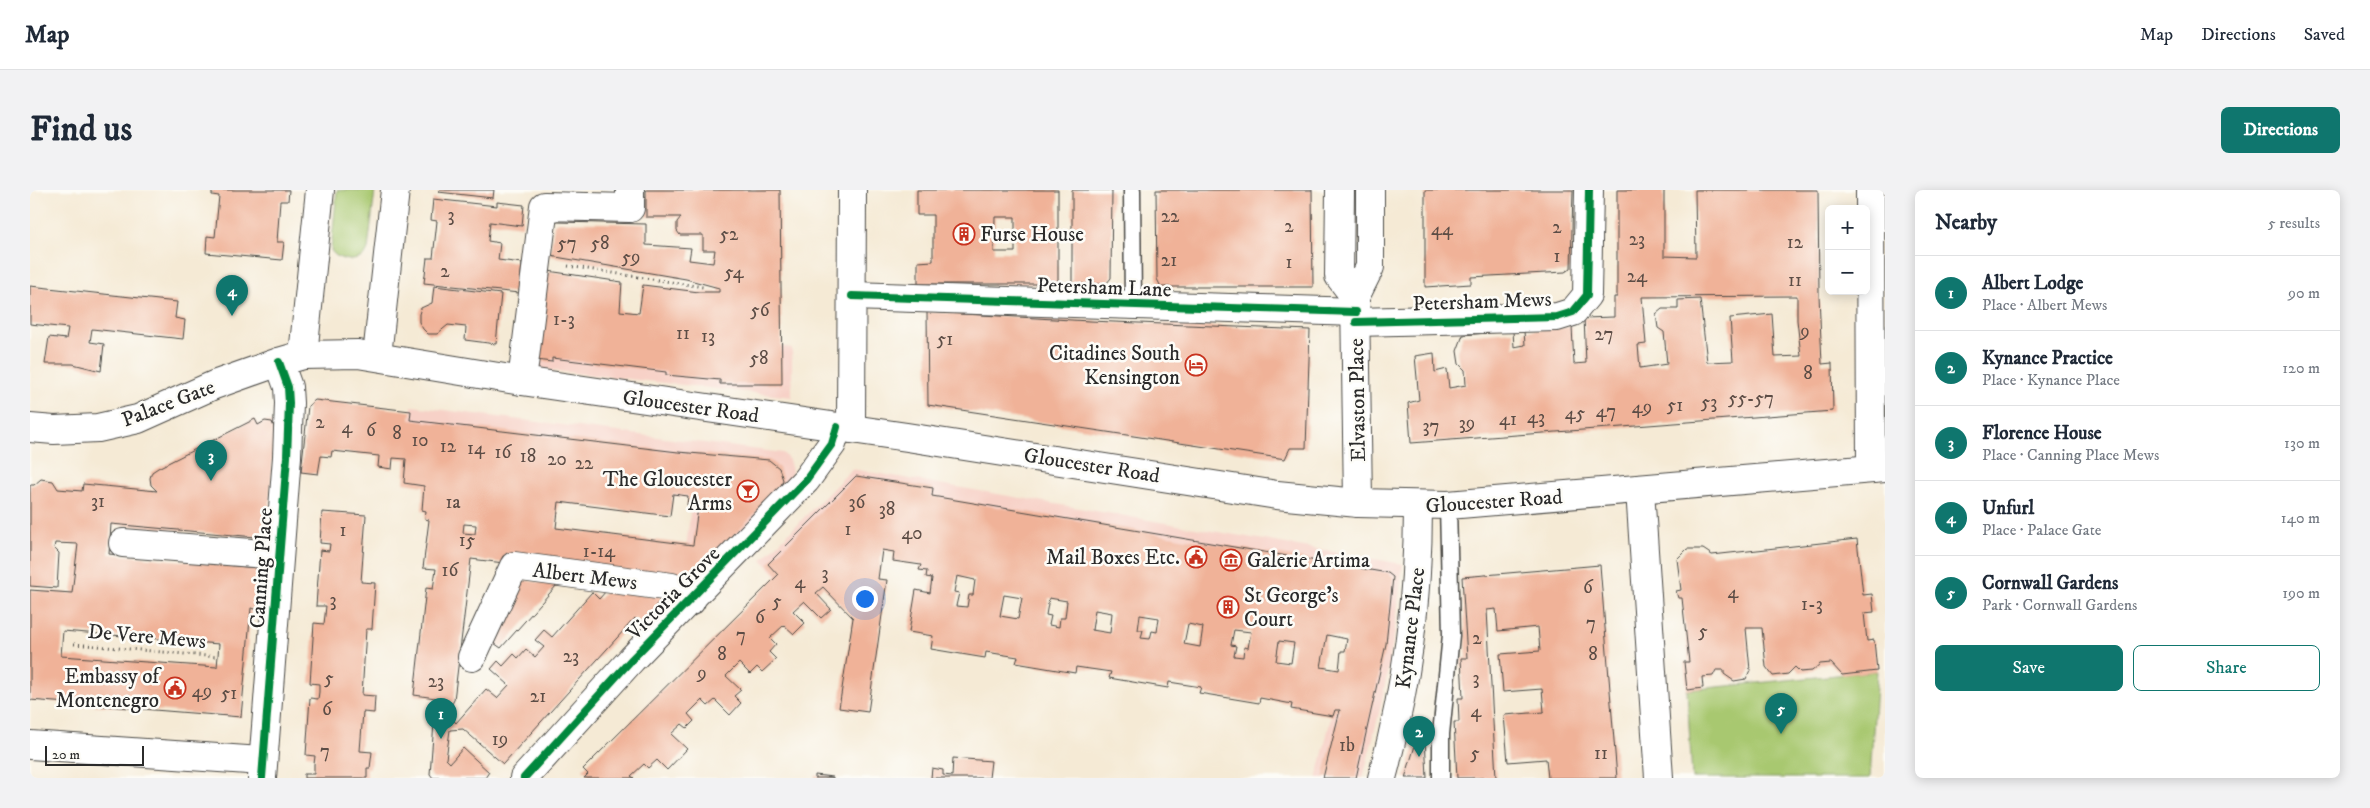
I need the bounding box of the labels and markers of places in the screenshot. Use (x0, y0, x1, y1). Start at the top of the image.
building icon: Furse House (952, 222, 976, 246)
place label: Furse House (980, 222, 1084, 248)
pin: 4 (216, 275, 248, 316)
place label: Citadines South Kensington (1049, 341, 1180, 391)
hotel icon: Citadines South Kensington (1184, 353, 1208, 377)
pin: 3 (195, 440, 227, 481)
place label: The Gloucester Arms (603, 467, 732, 517)
bar icon: The Gloucester Arms (736, 479, 760, 503)
place label: Mail Boxes Etc. (1046, 545, 1180, 571)
public building icon: Mail Boxes Etc. (1184, 545, 1208, 569)
museum icon: Galerie Artima (1219, 548, 1243, 572)
place label: Galerie Artima (1247, 548, 1370, 574)
place label: St George's Court (1244, 583, 1339, 633)
building icon: St George's Court (1216, 595, 1240, 619)
place label: Embassy of Montenegro (56, 664, 162, 714)
public building icon: Embassy of Montenegro (163, 676, 187, 700)
pin: 5 (1765, 693, 1797, 734)
pin: 1 (425, 698, 457, 739)
pin: 2 (1403, 716, 1435, 757)

